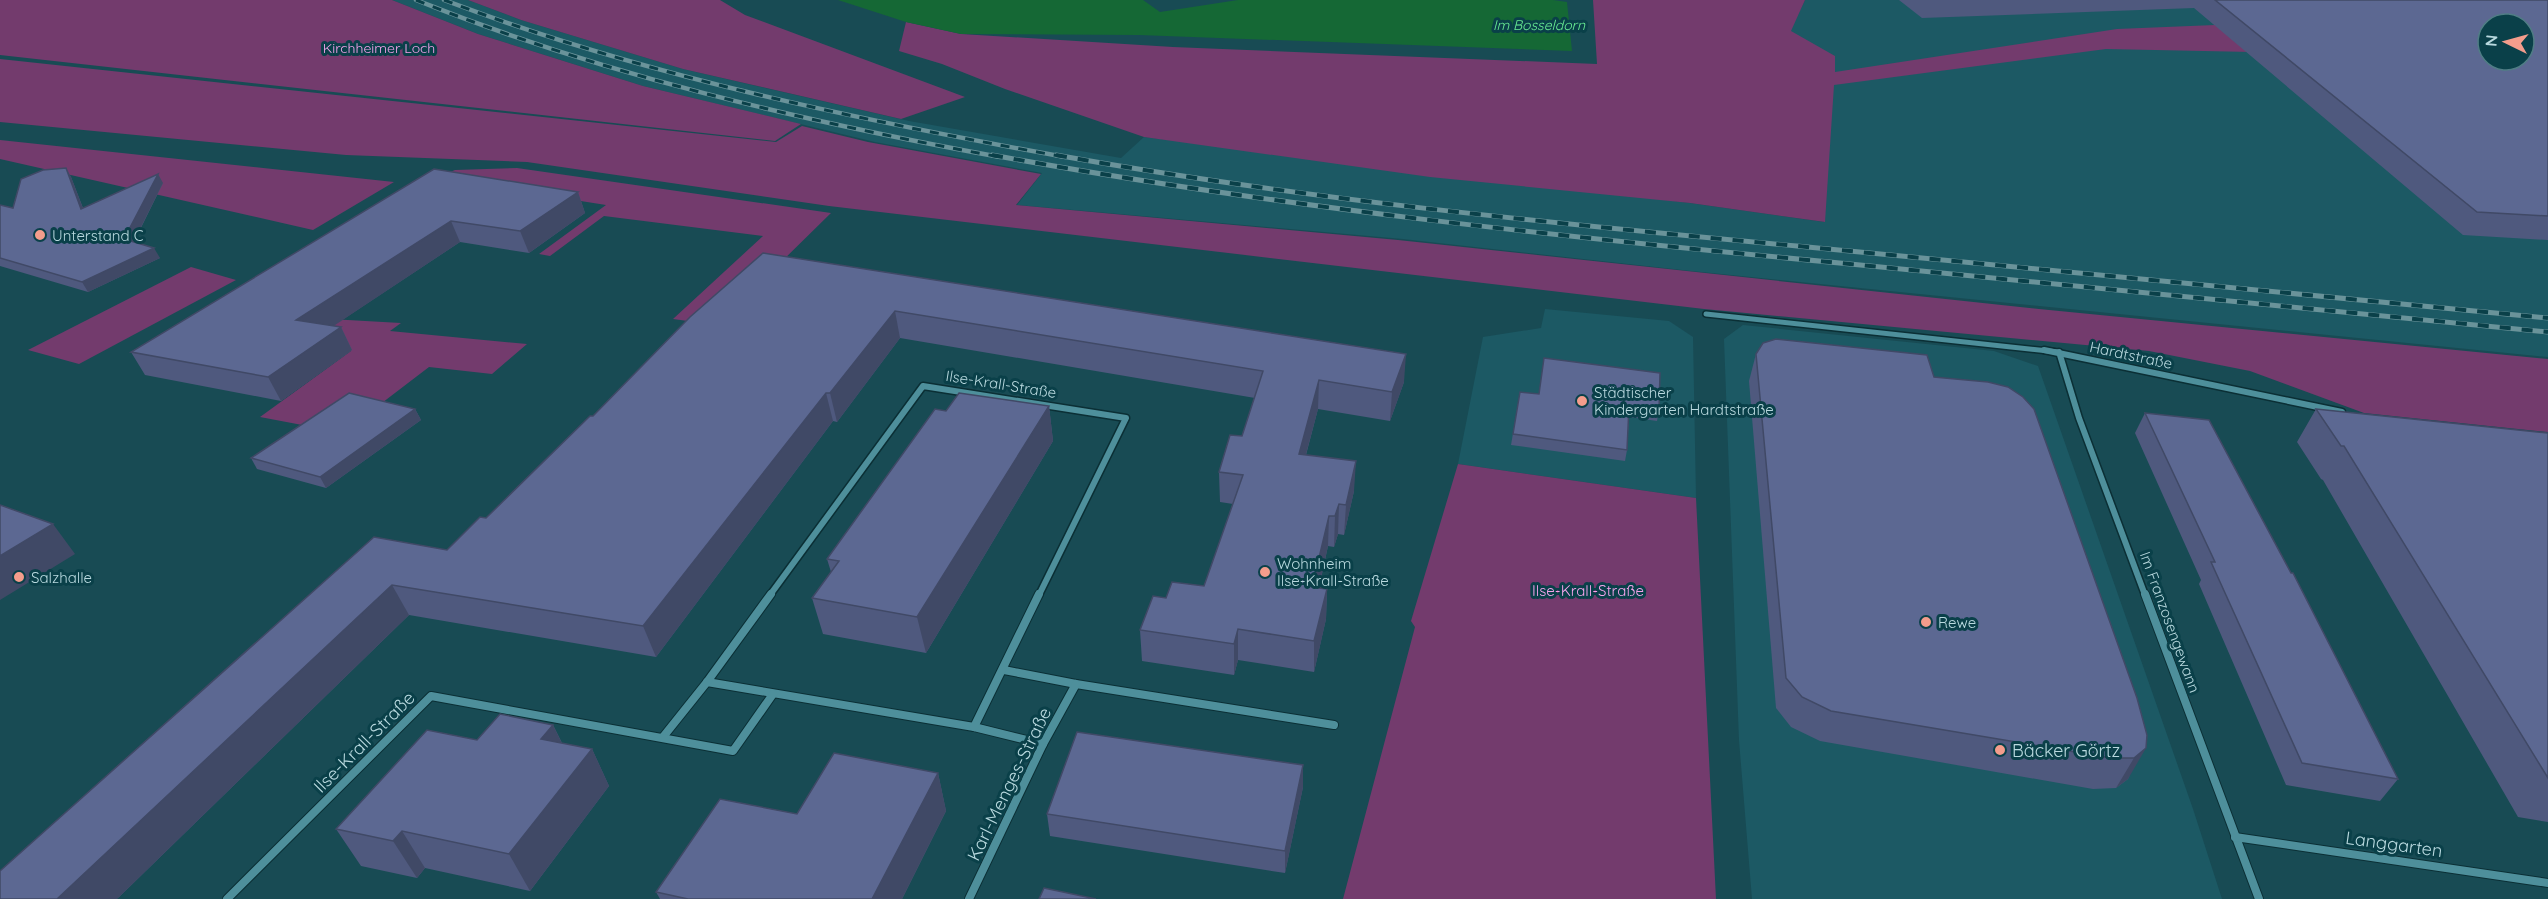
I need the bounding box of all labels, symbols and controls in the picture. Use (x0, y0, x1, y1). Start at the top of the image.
north arrow (2476, 12, 2536, 72)
water label: Im Bosseldorn (1493, 16, 1586, 34)
text: N (2481, 34, 2502, 47)
park label: Kirchheimer Loch (323, 39, 435, 57)
place label: Unterstand C (52, 226, 144, 245)
marker: Unterstand C (33, 228, 47, 242)
street label: Hardtstraße (2088, 337, 2174, 373)
street label: Ilse-Krall-Straße (944, 366, 1058, 402)
place label: Städtischer Kindergarten Hardtstraße (1594, 383, 1774, 419)
marker: Städtischer Kindergarten Hardtstraße (1575, 394, 1589, 408)
street label: Im Franzosengewann (2136, 549, 2204, 695)
place label: Wohnheim Ilse-Krall-Straße (1277, 554, 1389, 590)
marker: Wohnheim Ilse-Krall-Straße (1258, 565, 1272, 579)
place label: Salzhalle (31, 568, 92, 587)
marker: Salzhalle (12, 570, 26, 584)
park label: Ilse-Krall-Straße (1532, 581, 1644, 600)
place label: Rewe (1938, 613, 1976, 632)
marker: Rewe (1919, 615, 1933, 629)
street label: Ilse-Krall-Straße (308, 686, 420, 798)
street label: Karl-Menges-Straße (962, 703, 1056, 865)
place label: Bäcker Görtz (2012, 739, 2120, 762)
marker: Bäcker Görtz (1993, 743, 2007, 757)
street label: Langgarten (2344, 826, 2444, 862)

